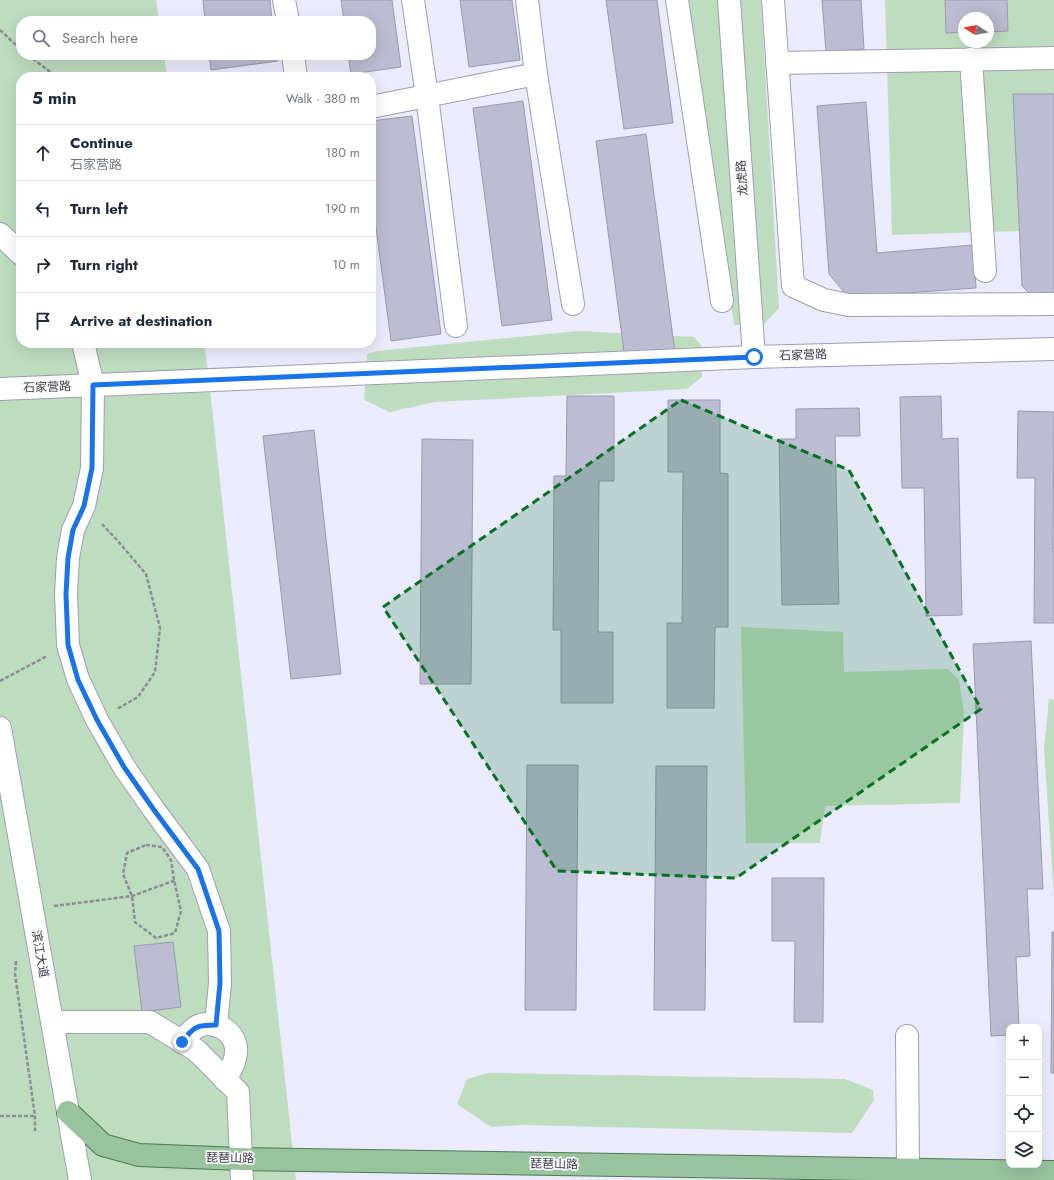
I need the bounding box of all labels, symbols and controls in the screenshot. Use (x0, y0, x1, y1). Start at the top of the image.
north arrow (958, 12, 994, 48)
search box (16, 16, 376, 60)
icon: search (30, 27, 52, 49)
text: Search here (62, 27, 138, 49)
text: 5 min (32, 86, 76, 110)
text: Walk · 380 m (286, 89, 360, 108)
text: Continue (70, 132, 133, 154)
icon: ahead (32, 142, 54, 164)
text: 180 m (325, 143, 360, 162)
text: 石家营路 (70, 155, 122, 174)
street label: 龙虎路 (732, 159, 752, 197)
icon: left (32, 198, 54, 220)
text: Turn left (70, 198, 128, 220)
text: 190 m (325, 199, 360, 218)
icon: right (32, 254, 54, 276)
text: Turn right (70, 254, 138, 276)
text: 10 m (332, 255, 360, 274)
icon: arrive (32, 310, 54, 332)
text: Arrive at destination (70, 310, 212, 332)
street label: 石家营路 (779, 345, 827, 365)
route start (745, 348, 763, 366)
street label: 石家营路 (23, 377, 71, 397)
street label: 滨江大道 (27, 929, 53, 979)
map controls (1006, 1024, 1042, 1168)
button: + (1006, 1024, 1042, 1060)
route end (173, 1033, 191, 1051)
button: − (1006, 1060, 1042, 1096)
button: locate (1006, 1096, 1042, 1132)
button: layers (1006, 1132, 1042, 1168)
street label: 琵琶山路 (206, 1149, 254, 1167)
street label: 琵琶山路 (530, 1155, 578, 1173)

